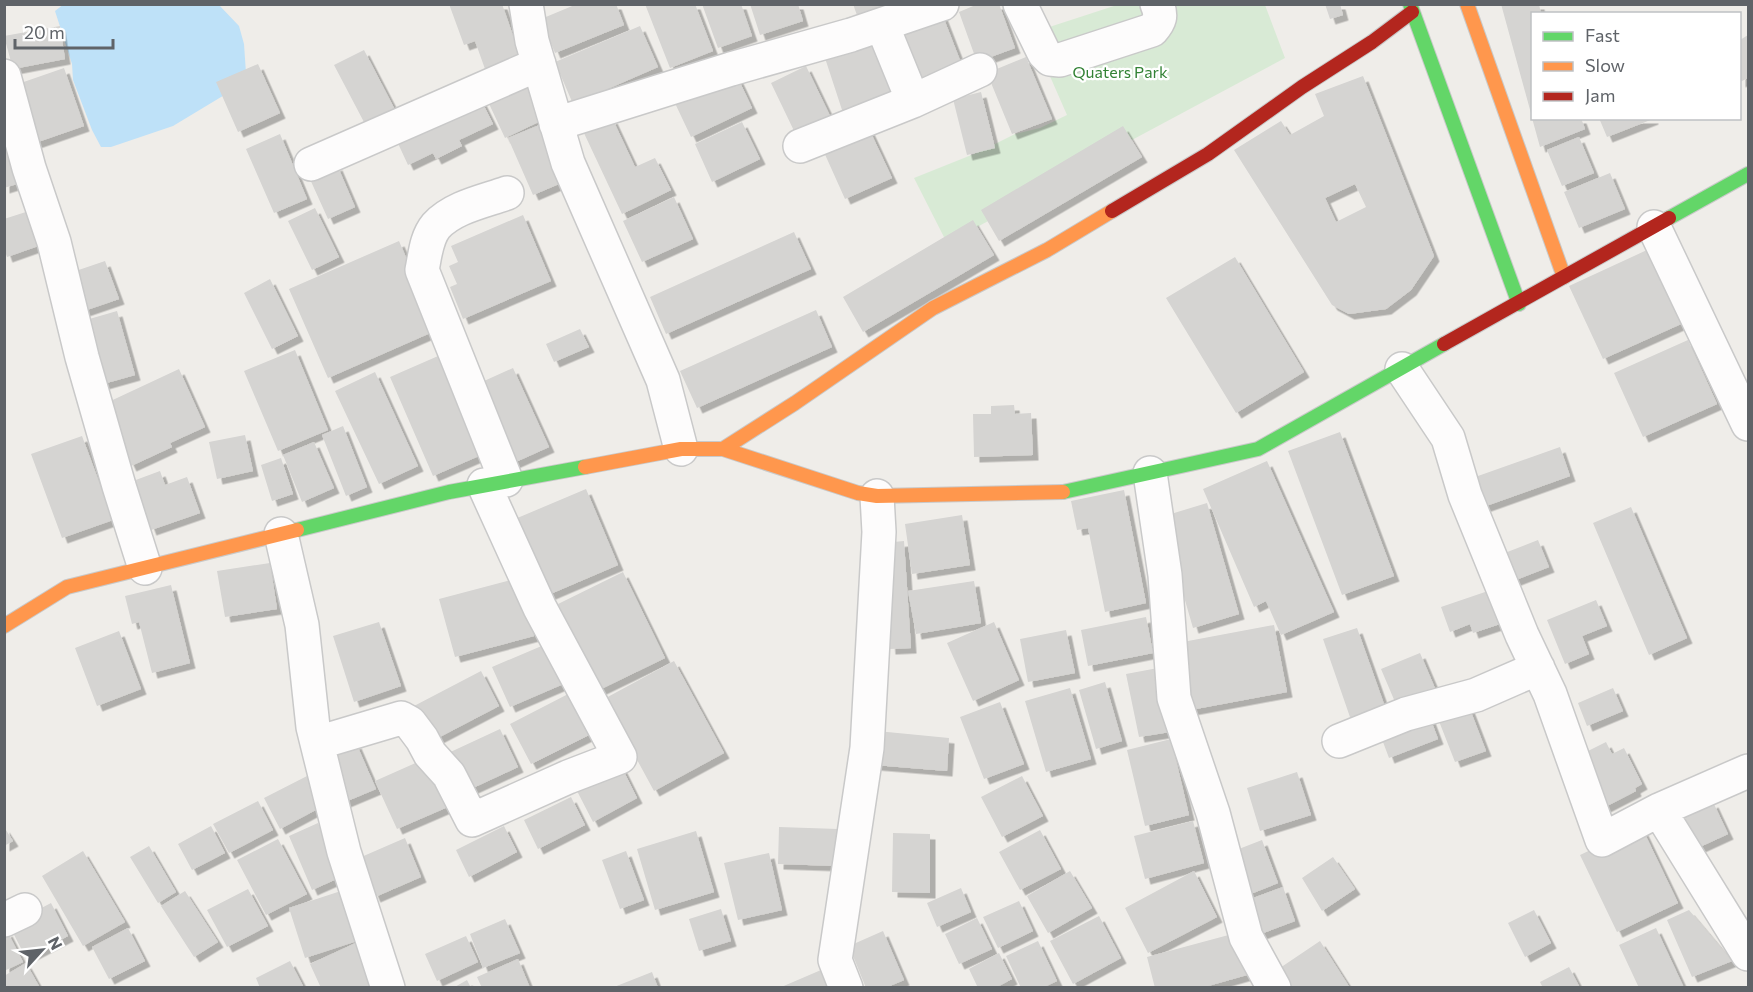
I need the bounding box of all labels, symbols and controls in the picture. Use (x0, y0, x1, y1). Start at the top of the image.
scale bar (15, 12, 112, 50)
legend (1531, 12, 1741, 120)
text: 20 m (24, 21, 65, 43)
text: Fast (1585, 24, 1620, 46)
text: Slow (1585, 54, 1625, 76)
park label: Quaters Park (1072, 62, 1168, 81)
text: Jam (1585, 84, 1615, 106)
north arrow (12, 920, 72, 980)
text: N (45, 933, 67, 953)

